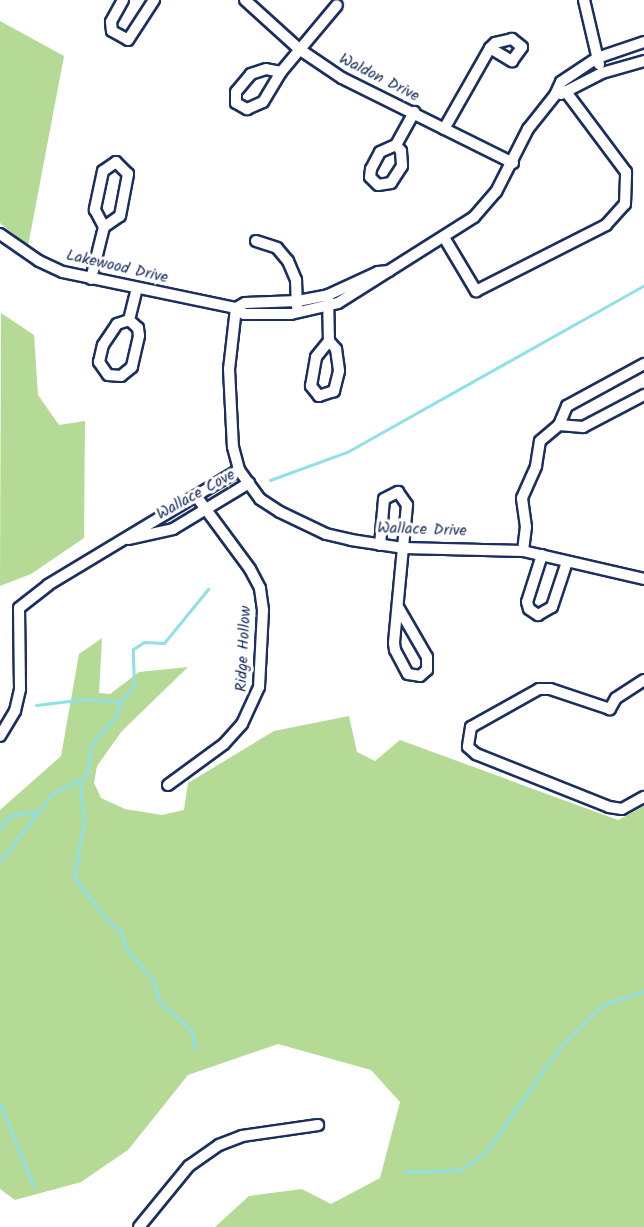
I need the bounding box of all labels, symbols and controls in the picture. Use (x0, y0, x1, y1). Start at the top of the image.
street label: Waldon Drive (336, 50, 422, 106)
street label: Lakewood Drive (64, 246, 170, 288)
street label: Wallace Cove (153, 466, 239, 524)
street label: Wallace Drive (377, 519, 467, 541)
street label: Ridge Hollow (232, 605, 256, 693)

